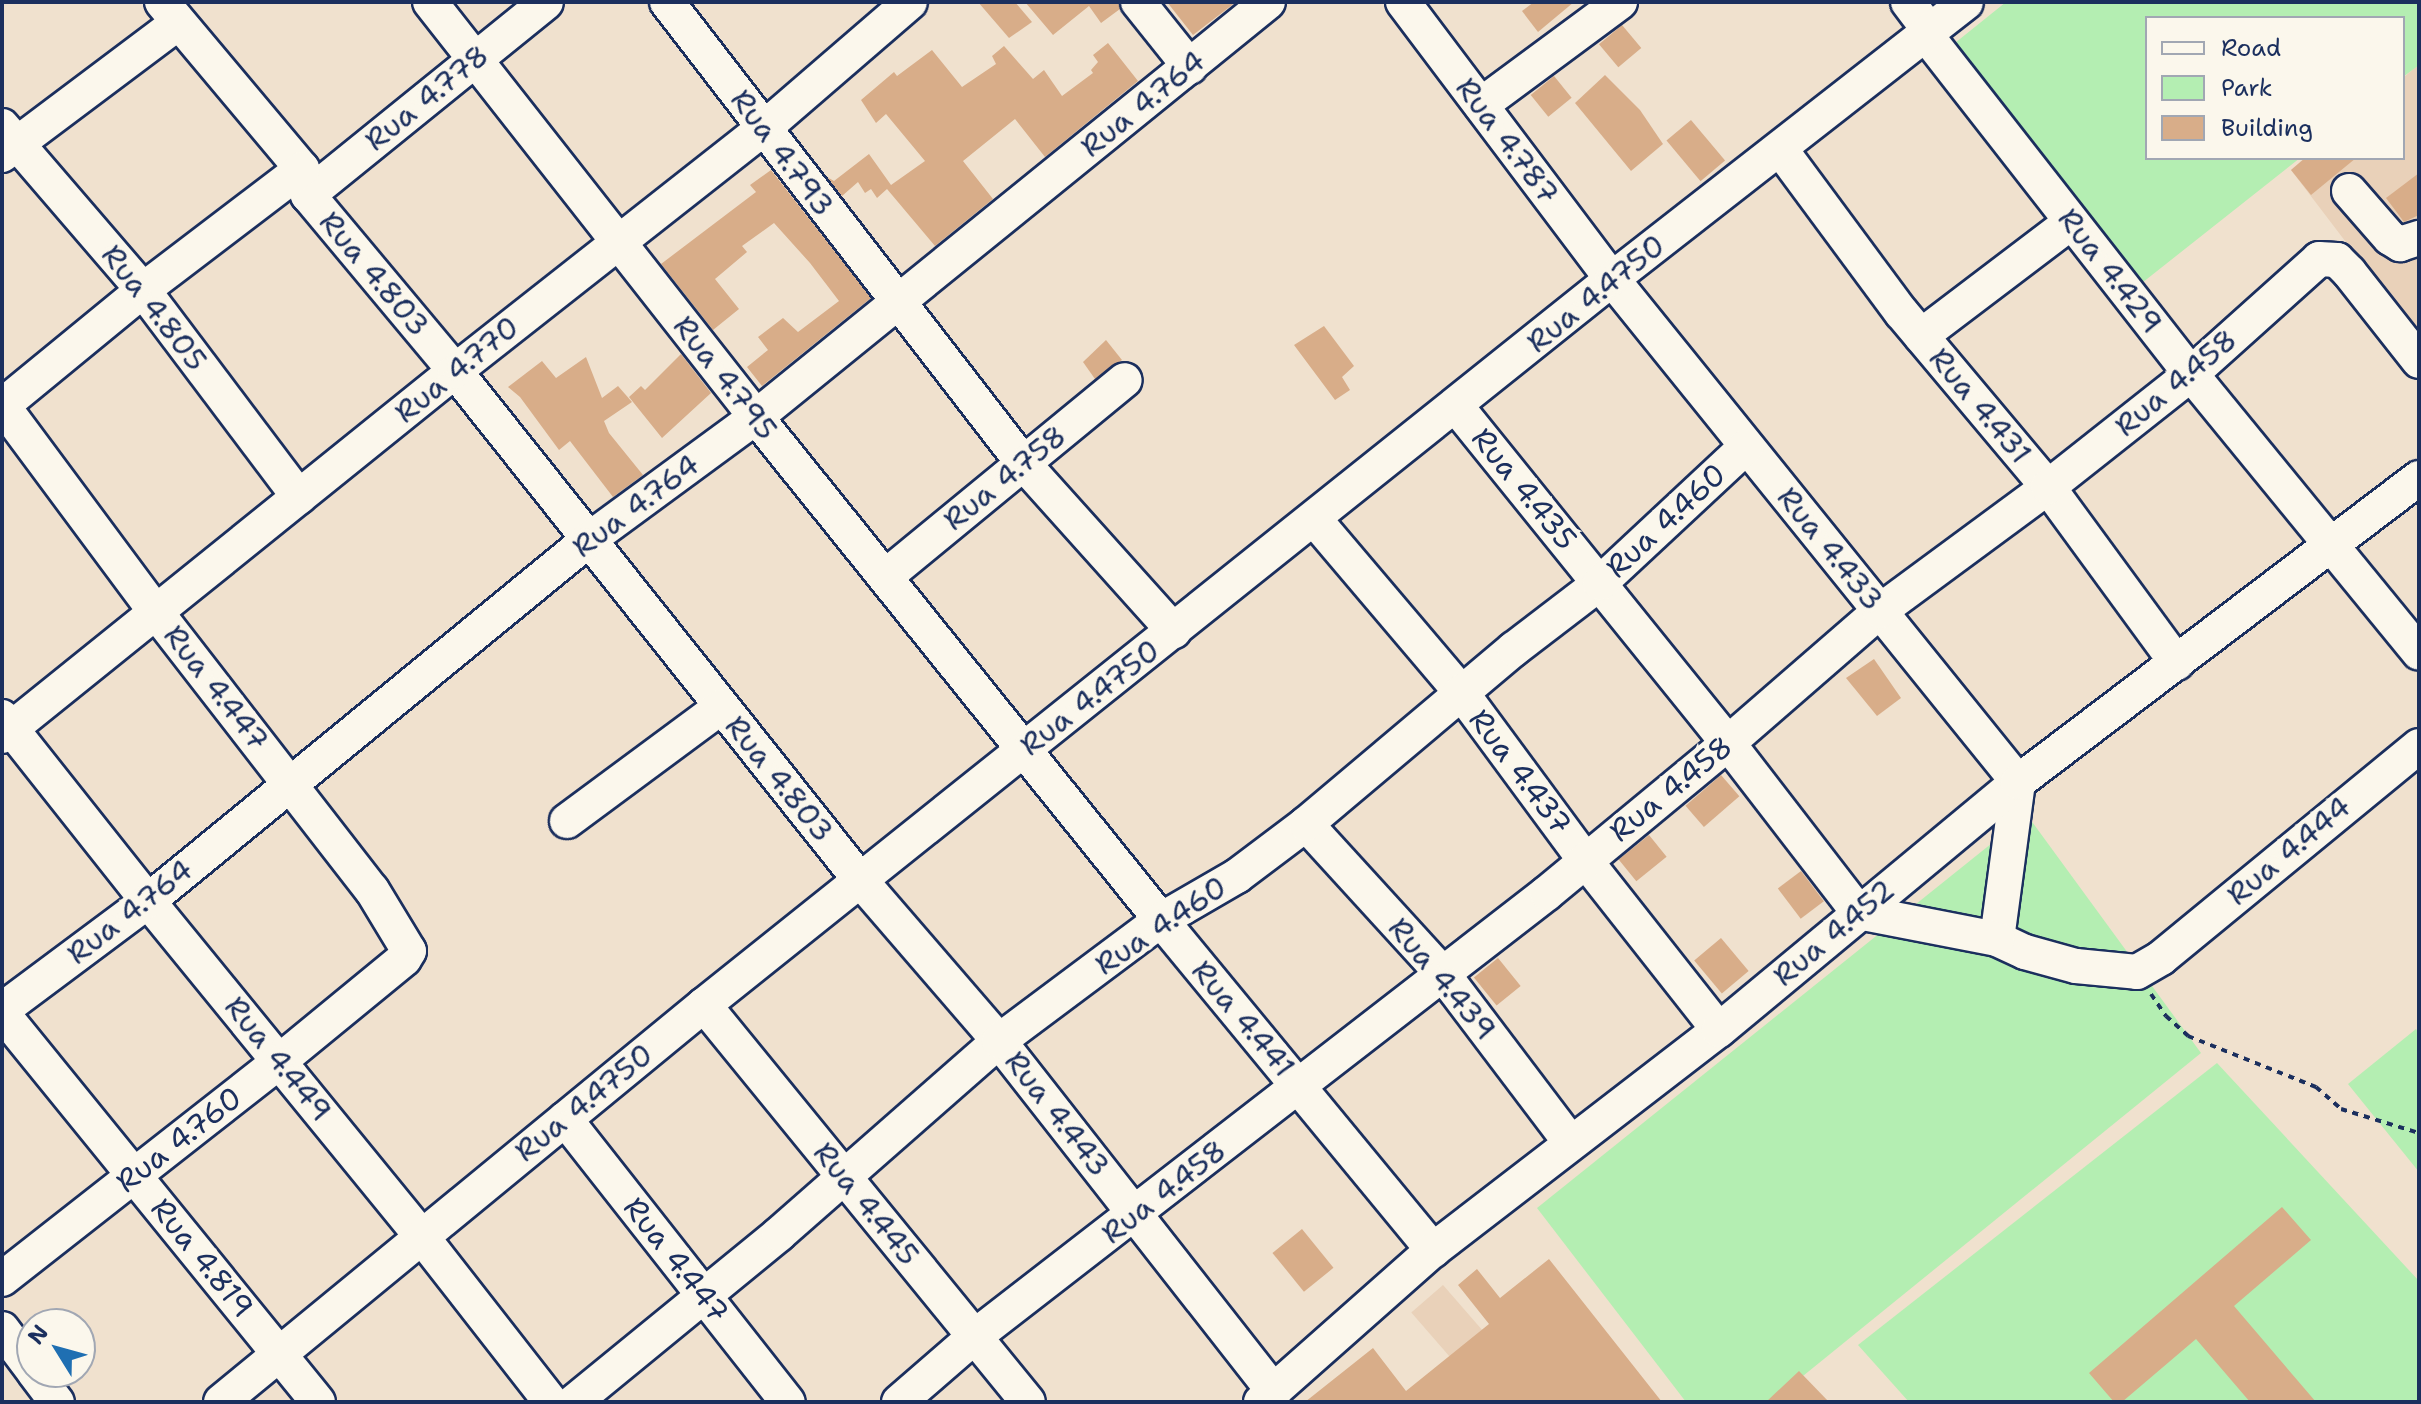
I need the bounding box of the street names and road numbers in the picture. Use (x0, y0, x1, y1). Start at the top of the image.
street label: Rua 4.778 (358, 37, 496, 159)
street label: Rua 4.764 (1074, 43, 1212, 165)
street label: Rua 4.787 (1448, 71, 1566, 211)
street label: Rua 4.793 (723, 83, 841, 223)
street label: Rua 4.429 (2050, 201, 2170, 341)
street label: Rua 4.803 (311, 204, 437, 344)
street label: Rua 4.4750 (1520, 227, 1672, 361)
street label: Rua 4.805 (94, 238, 214, 378)
street label: Rua 4.770 (388, 309, 526, 431)
street label: Rua 4.795 (665, 309, 785, 447)
street label: Rua 4.458 (2108, 322, 2244, 444)
street label: Rua 4.431 (1921, 341, 2039, 471)
street label: Rua 4.758 (936, 418, 1074, 538)
street label: Rua 4.435 (1464, 421, 1584, 557)
street label: Rua 4.764 (565, 447, 707, 565)
street label: Rua 4.460 (1599, 456, 1733, 586)
street label: Rua 4.433 (1769, 480, 1891, 618)
street label: Rua 4.447 (156, 618, 276, 758)
street label: Rua 4.4750 (1013, 632, 1167, 764)
street label: Rua 4.437 (1461, 702, 1579, 842)
street label: Rua 4.803 (717, 709, 841, 849)
street label: Rua 4.458 (1602, 728, 1740, 850)
street label: Rua 4.444 (2220, 789, 2358, 913)
street label: Rua 4.764 (60, 852, 200, 972)
street label: Rua 4.460 (1088, 869, 1234, 983)
street label: Rua 4.452 (1766, 872, 1902, 994)
street label: Rua 4.439 (1380, 911, 1504, 1047)
street label: Rua 4.441 (1184, 953, 1302, 1085)
street label: Rua 4.449 (217, 989, 339, 1129)
street label: Rua 4.4750 (508, 1036, 660, 1170)
street label: Rua 4.443 (997, 1044, 1117, 1184)
street label: Rua 4.760 (109, 1080, 249, 1200)
street label: Rua 4.458 (1095, 1132, 1233, 1252)
street label: Rua 4.445 (806, 1135, 926, 1273)
street label: Rua 4.447 (616, 1190, 736, 1330)
street label: Rua 4.819 (143, 1191, 261, 1325)

